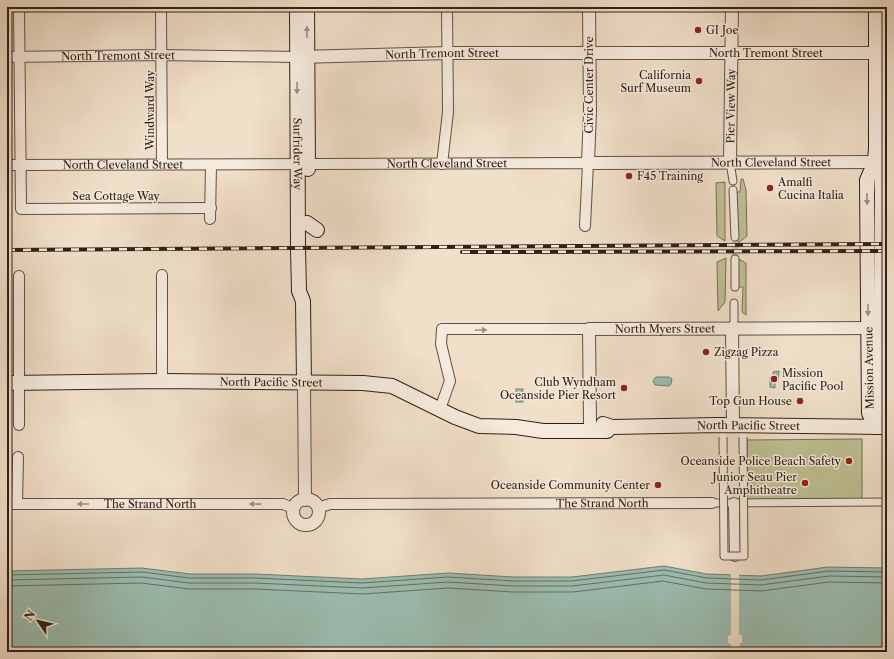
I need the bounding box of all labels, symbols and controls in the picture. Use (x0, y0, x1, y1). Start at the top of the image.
place label: GI Joe (706, 23, 739, 37)
one-way arrow (304, 25, 310, 38)
marker: GI Joe (693, 25, 703, 35)
street label: Civic Center Drive (582, 36, 596, 134)
street label: North Tremont Street (385, 46, 499, 62)
street label: North Tremont Street (709, 46, 823, 60)
street label: North Tremont Street (61, 48, 175, 63)
place label: California Surf Museum (620, 68, 692, 95)
street label: Pier View Way (723, 68, 738, 144)
street label: Windward Way (143, 69, 157, 151)
marker: California Surf Museum (694, 76, 704, 86)
one-way arrow (294, 82, 300, 95)
street label: Surfrider Way (290, 118, 305, 191)
street label: North Cleveland Street (711, 155, 831, 170)
street label: North Cleveland Street (387, 156, 507, 171)
street label: North Cleveland Street (63, 157, 183, 172)
place label: F45 Training (637, 169, 703, 183)
marker: F45 Training (624, 171, 634, 181)
place label: Amalfi Cucina Italia (777, 175, 844, 202)
marker: Amalfi Cucina Italia (765, 183, 775, 193)
street label: Sea Cottage Way (72, 189, 161, 203)
one-way arrow (864, 193, 870, 206)
one-way arrow (865, 304, 871, 317)
street label: North Myers Street (615, 322, 715, 336)
one-way arrow (475, 327, 488, 333)
street label: Mission Avenue (861, 327, 877, 409)
place label: Zigzag Pizza (714, 345, 779, 359)
marker: Zigzag Pizza (701, 347, 711, 357)
place label: Mission Pacific Pool (782, 366, 844, 393)
marker: Mission Pacific Pool (769, 374, 779, 384)
street label: North Pacific Street (219, 375, 323, 390)
place label: Club Wyndham Oceanside Pier Resort (500, 375, 617, 402)
marker: Club Wyndham Oceanside Pier Resort (619, 383, 629, 393)
place label: Top Gun House (709, 394, 792, 408)
marker: Top Gun House (795, 396, 805, 406)
street label: North Pacific Street (697, 418, 800, 433)
place label: Oceanside Police Beach Safety (681, 454, 842, 468)
marker: Oceanside Police Beach Safety (844, 456, 854, 466)
place label: Junior Seau Pier Amphitheatre (710, 470, 797, 497)
place label: Oceanside Community Center (491, 478, 650, 492)
marker: Junior Seau Pier Amphitheatre (800, 478, 810, 488)
marker: Oceanside Community Center (653, 480, 663, 490)
street label: The Strand North (556, 496, 649, 510)
street label: The Strand North (104, 497, 196, 511)
one-way arrow (76, 501, 89, 507)
one-way arrow (248, 501, 261, 507)
north arrow (18, 601, 58, 641)
text: N (21, 607, 39, 623)

